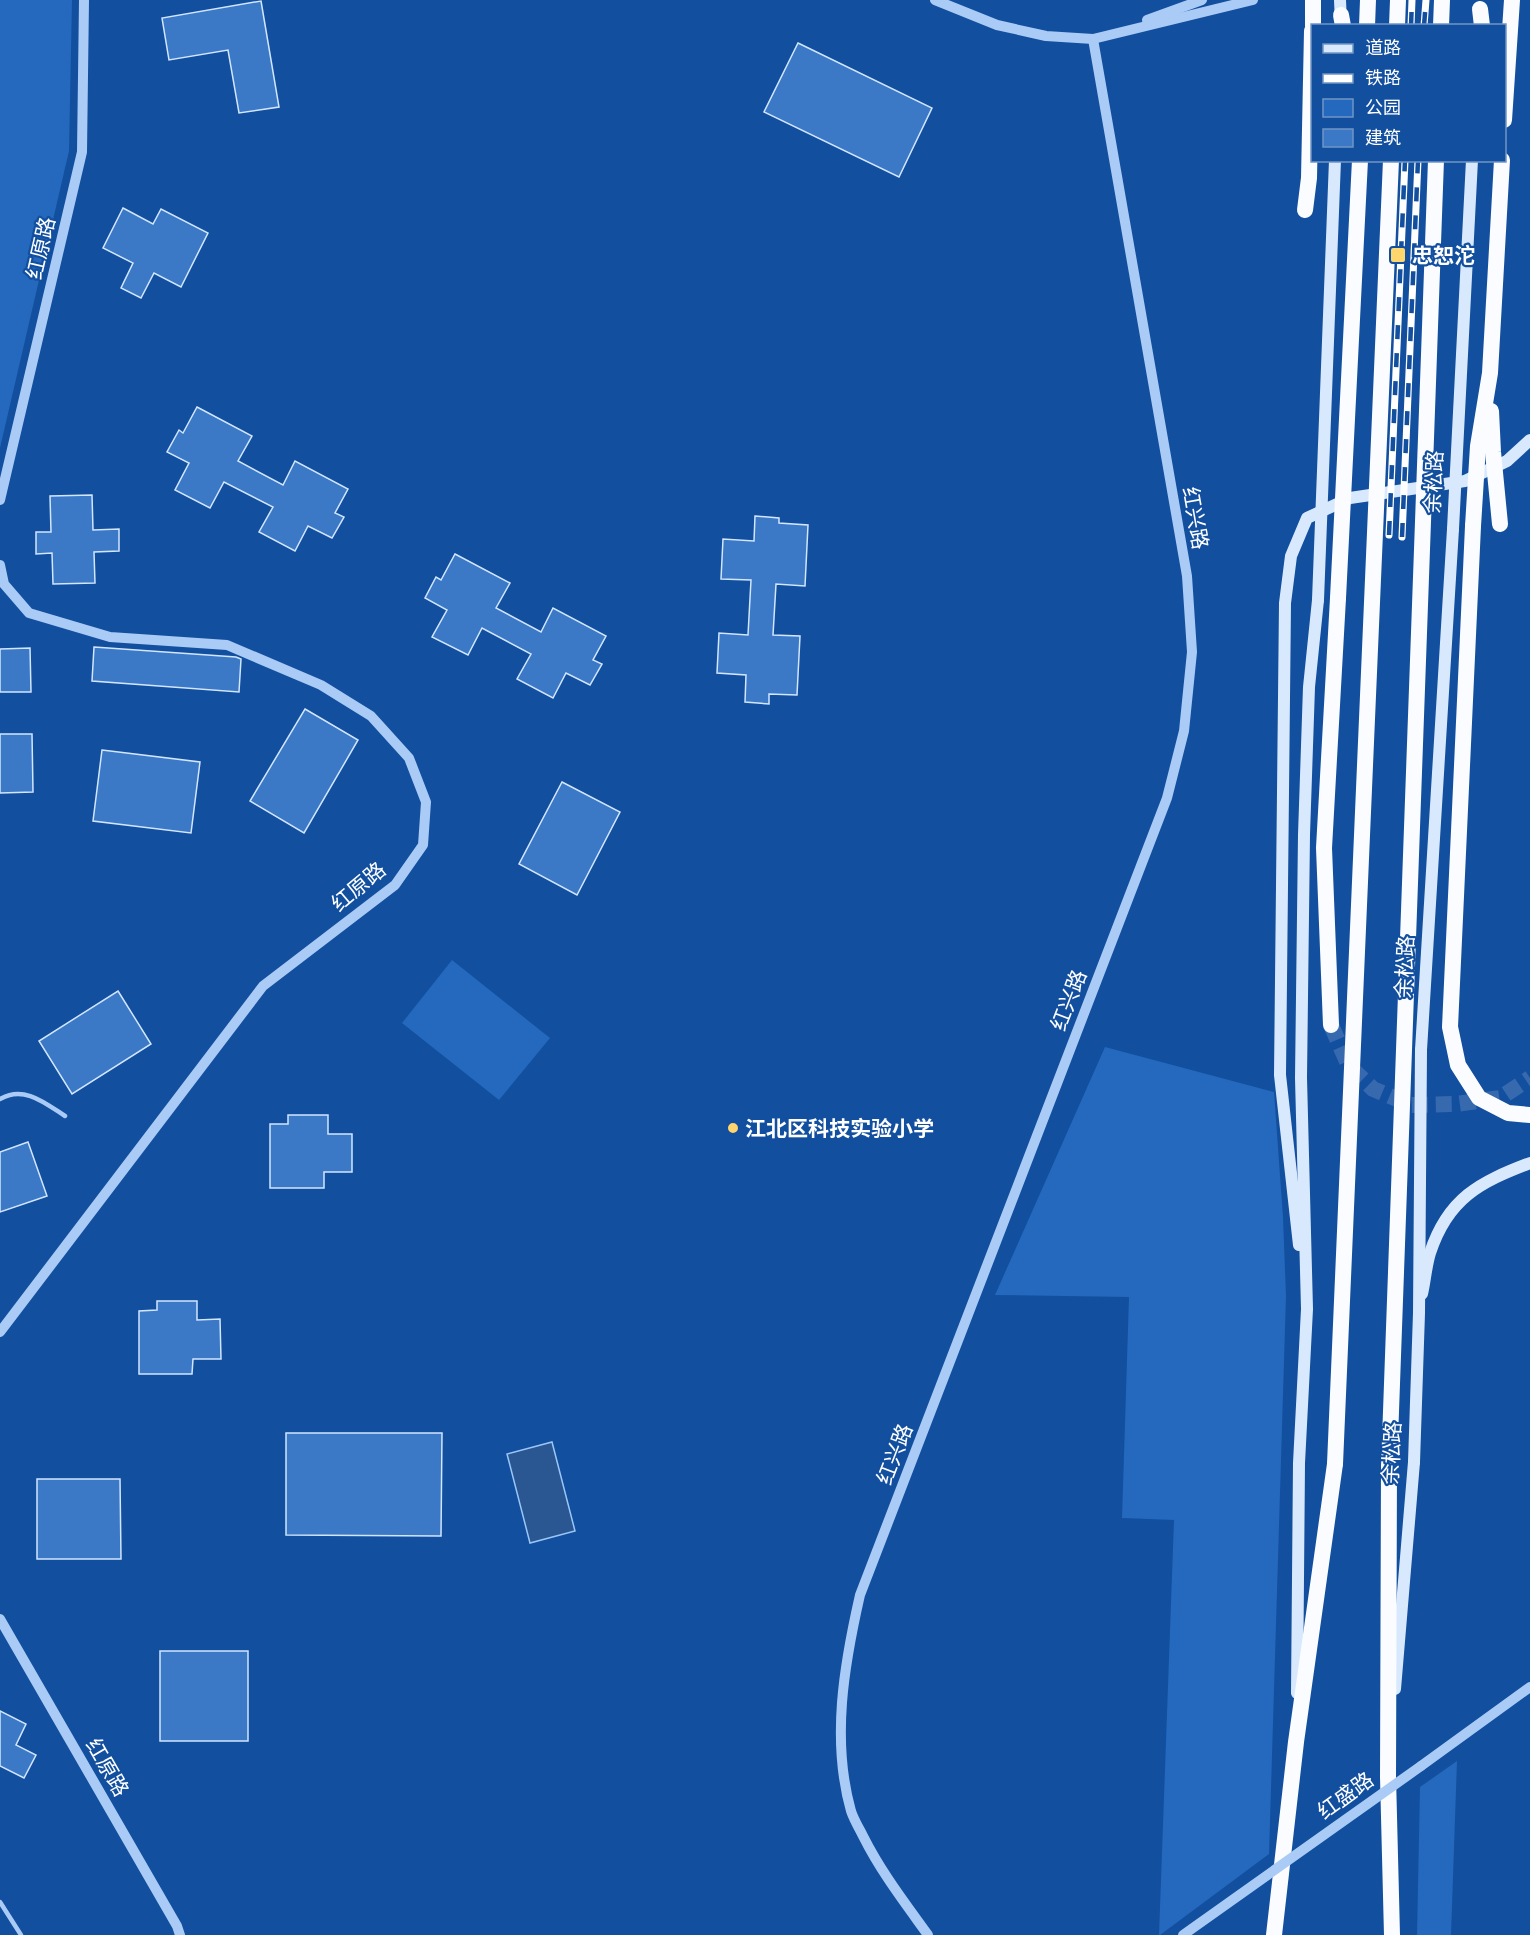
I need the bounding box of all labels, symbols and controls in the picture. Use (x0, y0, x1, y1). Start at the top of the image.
legend (1311, 24, 1506, 162)
text: 道路 (1365, 37, 1401, 58)
text: 铁路 (1365, 67, 1401, 88)
text: 公园 (1365, 97, 1401, 118)
text: 建筑 (1365, 127, 1401, 148)
street label: 红原路 (21, 215, 59, 281)
place label: 忠恕沱 (1412, 243, 1475, 267)
marker: 忠恕沱 (1389, 246, 1407, 264)
street label: 余松路 (1419, 450, 1447, 514)
street label: 红兴路 (1179, 485, 1213, 551)
street label: 红原路 (326, 857, 390, 915)
street label: 余松路 (1390, 935, 1418, 999)
street label: 红兴路 (1046, 966, 1090, 1034)
place label: 江北区科技实验小学 (745, 1116, 934, 1140)
marker: 江北区科技实验小学 (726, 1121, 740, 1135)
street label: 红兴路 (872, 1420, 916, 1488)
street label: 余松路 (1377, 1421, 1405, 1485)
street label: 红原路 (82, 1734, 134, 1800)
street label: 红盛路 (1312, 1767, 1378, 1823)

